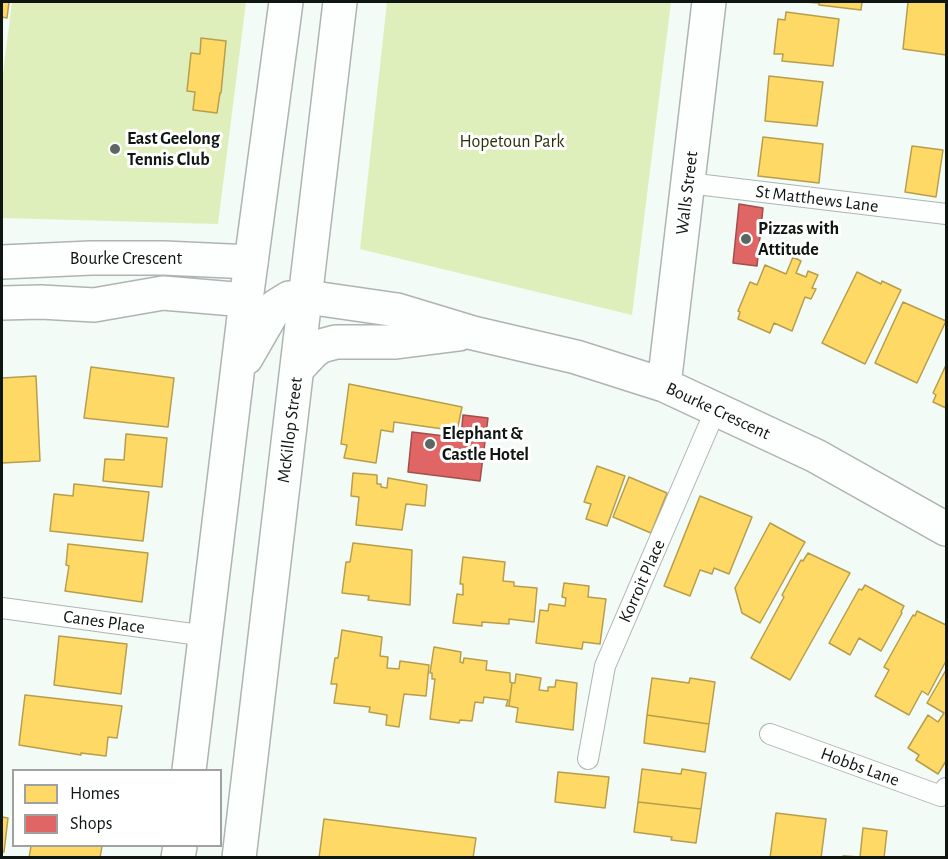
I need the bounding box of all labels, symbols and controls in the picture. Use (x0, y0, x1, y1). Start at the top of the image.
place label: East Geelong Tennis Club (127, 128, 220, 170)
park label: Hopetoun Park (460, 131, 564, 153)
marker: East Geelong Tennis Club (108, 142, 122, 156)
street label: Walls Street (671, 150, 703, 236)
street label: St Matthews Lane (754, 181, 880, 217)
place label: Pizzas with Attitude (758, 218, 839, 260)
marker: Pizzas with Attitude (739, 232, 753, 246)
street label: Bourke Crescent (70, 248, 182, 270)
street label: McKillop Street (273, 376, 307, 484)
street label: Bourke Crescent (663, 377, 773, 445)
place label: Elephant & Castle Hotel (442, 423, 529, 466)
marker: Elephant & Castle Hotel (423, 437, 437, 451)
street label: Korroit Place (614, 536, 670, 626)
street label: Canes Place (62, 606, 146, 638)
street label: Hobbs Lane (818, 743, 902, 791)
legend (12, 769, 222, 847)
text: Homes (70, 785, 120, 803)
text: Shops (70, 815, 112, 833)

